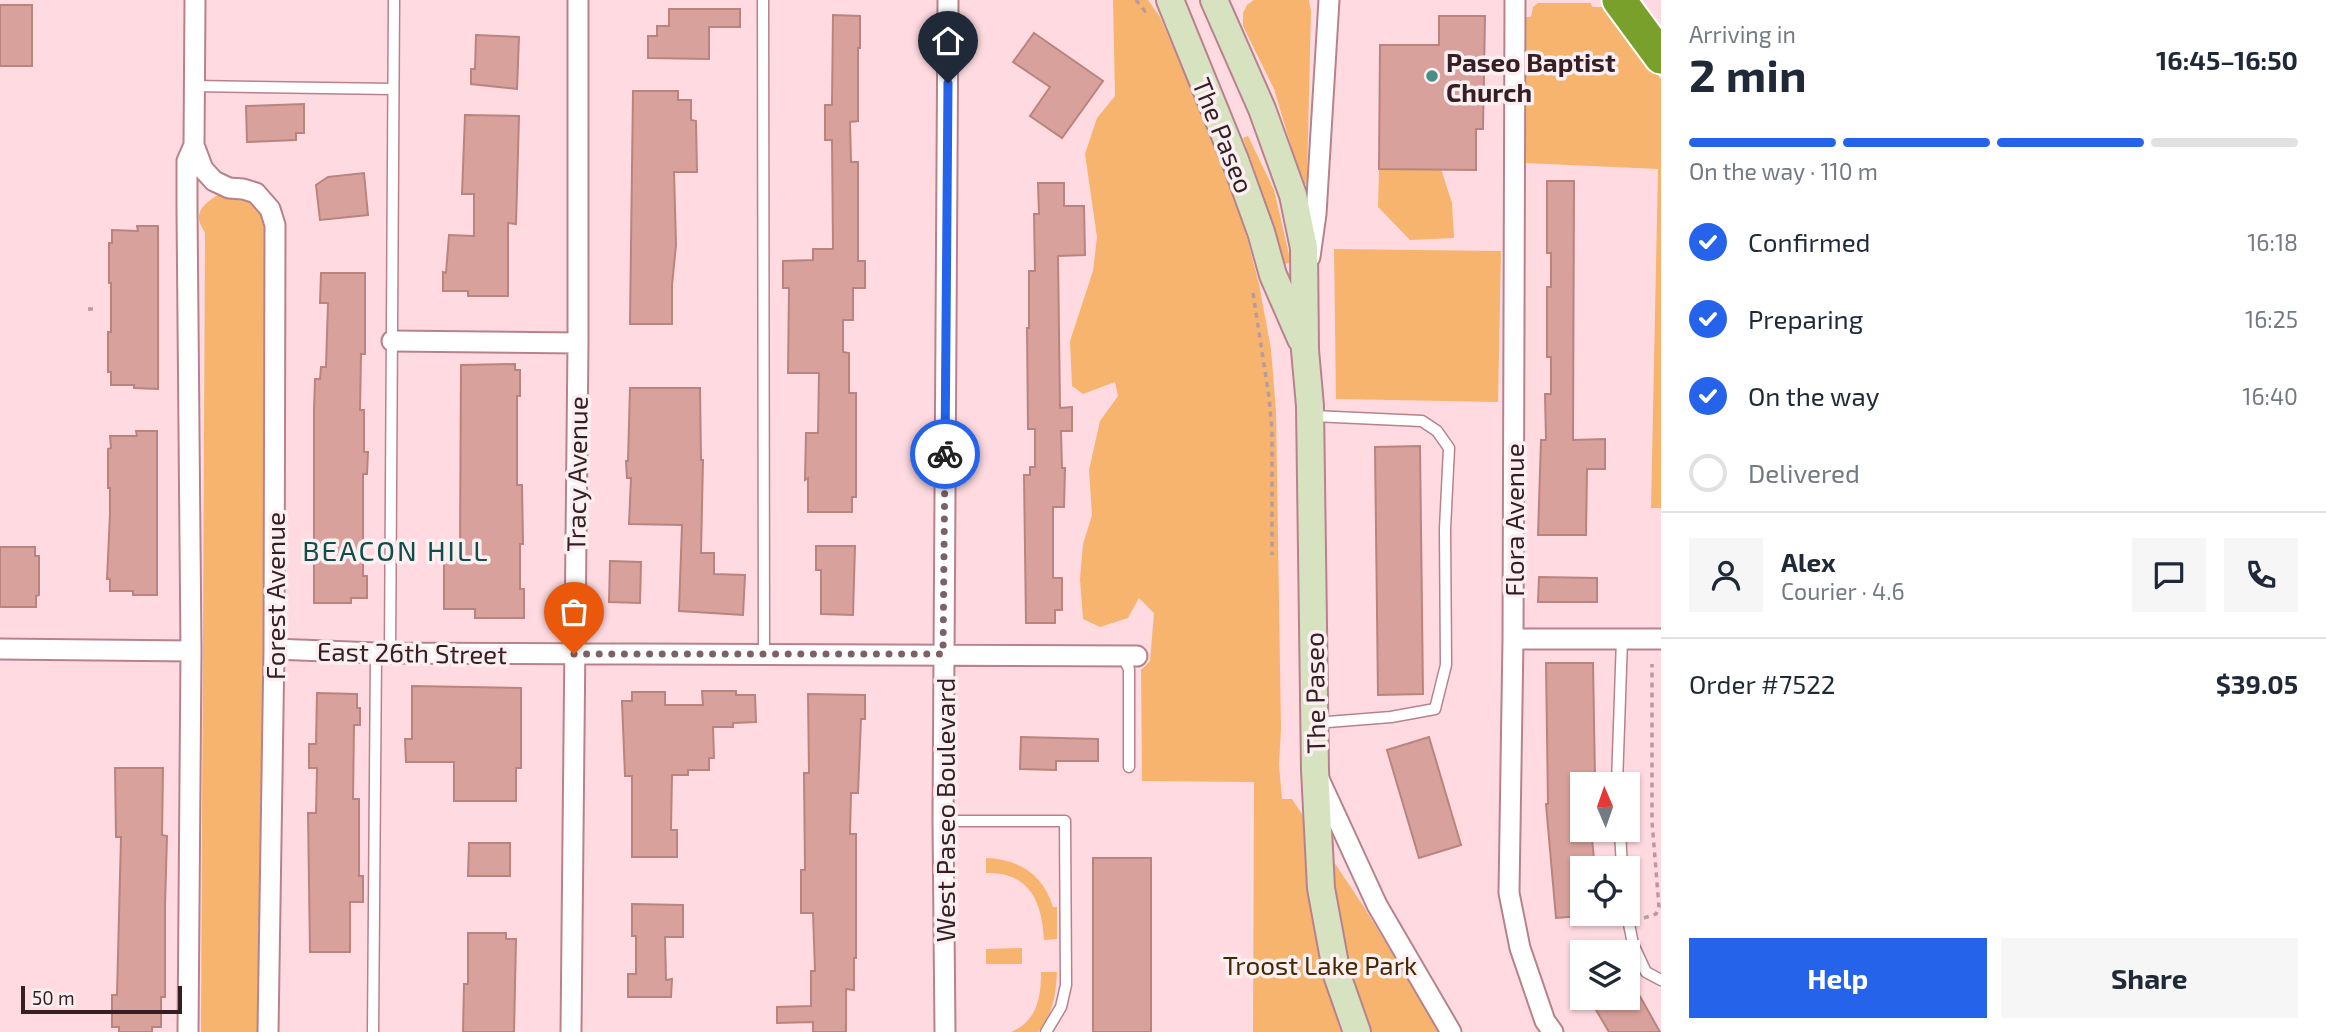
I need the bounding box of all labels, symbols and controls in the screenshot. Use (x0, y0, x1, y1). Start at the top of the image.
pin (918, 11, 978, 83)
text: Arriving in (1689, 20, 1796, 48)
icon: home (929, 22, 967, 60)
text: 16:45–16:50 (2156, 44, 2298, 75)
place label: Paseo Baptist Church (1446, 46, 1616, 107)
text: 2 min (1689, 46, 1807, 101)
marker: Paseo Baptist Church (1424, 68, 1440, 84)
street label: The Paseo (1187, 73, 1261, 197)
text: On the way · 110 m (1689, 157, 1878, 185)
icon: check (1689, 223, 1727, 261)
text: Confirmed (1748, 226, 1871, 257)
text: 16:18 (2247, 228, 2298, 256)
icon: check (1689, 300, 1727, 338)
text: Preparing (1748, 303, 1863, 334)
text: 16:25 (2245, 305, 2298, 333)
icon: check (1689, 377, 1727, 415)
text: On the way (1748, 380, 1879, 411)
text: 16:40 (2242, 382, 2298, 410)
street label: Tracy Avenue (559, 396, 593, 552)
courier (910, 419, 980, 489)
icon: bike (926, 435, 964, 473)
street label: Flora Avenue (1498, 443, 1529, 597)
text: Delivered (1748, 457, 1860, 488)
street label: Forest Avenue (259, 512, 290, 680)
district label: BEACON HILL (302, 533, 490, 567)
button: person (1689, 538, 1763, 612)
button: chat (2132, 538, 2206, 612)
button: phone (2224, 538, 2298, 612)
text: Alex (1781, 546, 1836, 577)
text: Courier · 4.6 (1781, 577, 1905, 605)
pin (544, 582, 604, 654)
icon: bag (555, 593, 593, 631)
street label: The Paseo (1297, 632, 1331, 754)
street label: East 26th Street (317, 635, 507, 669)
text: Order #7522 (1689, 668, 1835, 699)
text: $39.05 (2216, 668, 2298, 699)
street label: West Paseo Boulevard (929, 678, 960, 942)
north arrow (1570, 772, 1640, 842)
map controls (1570, 772, 1640, 1010)
button: locate (1570, 856, 1640, 926)
button: Help (1689, 938, 1987, 1018)
button: Share (2001, 938, 2298, 1018)
button: layers (1570, 940, 1640, 1010)
park label: Troost Lake Park (1223, 949, 1417, 980)
scale bar (21, 983, 182, 1015)
text: 50 m (32, 986, 75, 1009)

